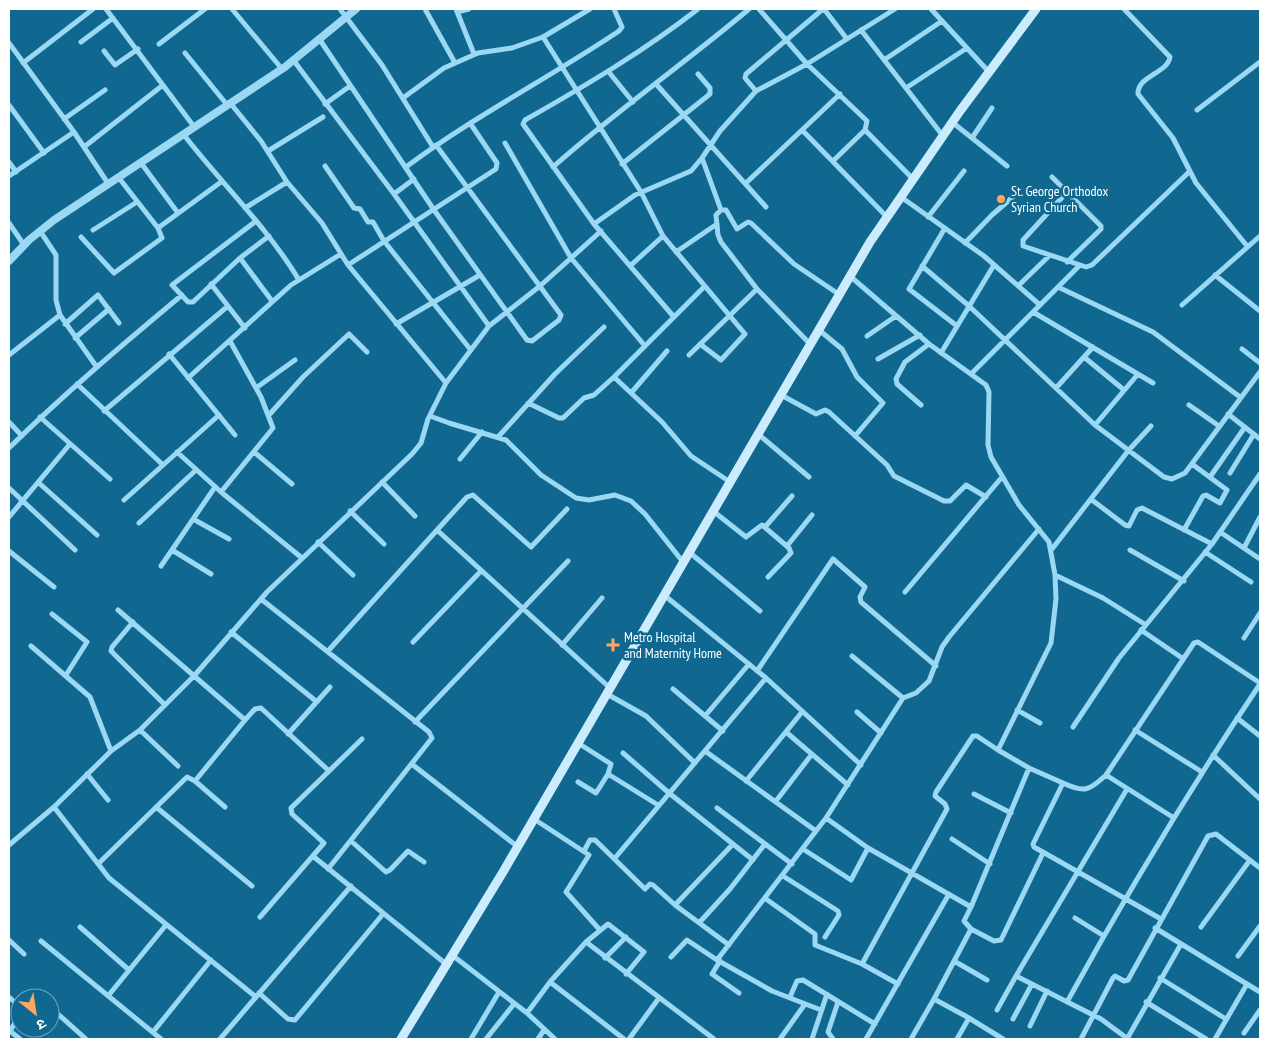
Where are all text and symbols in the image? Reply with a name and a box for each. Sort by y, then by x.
place label: St. George Orthodox Syrian Church [1011,182,1108,216]
marker: St. George Orthodox Syrian Church [995,193,1007,205]
place label: Metro Hospital and Maternity Home [624,628,722,662]
marker: Metro Hospital and Maternity Home [606,638,620,652]
north arrow [10,988,60,1038]
text: उ [33,1014,50,1035]

